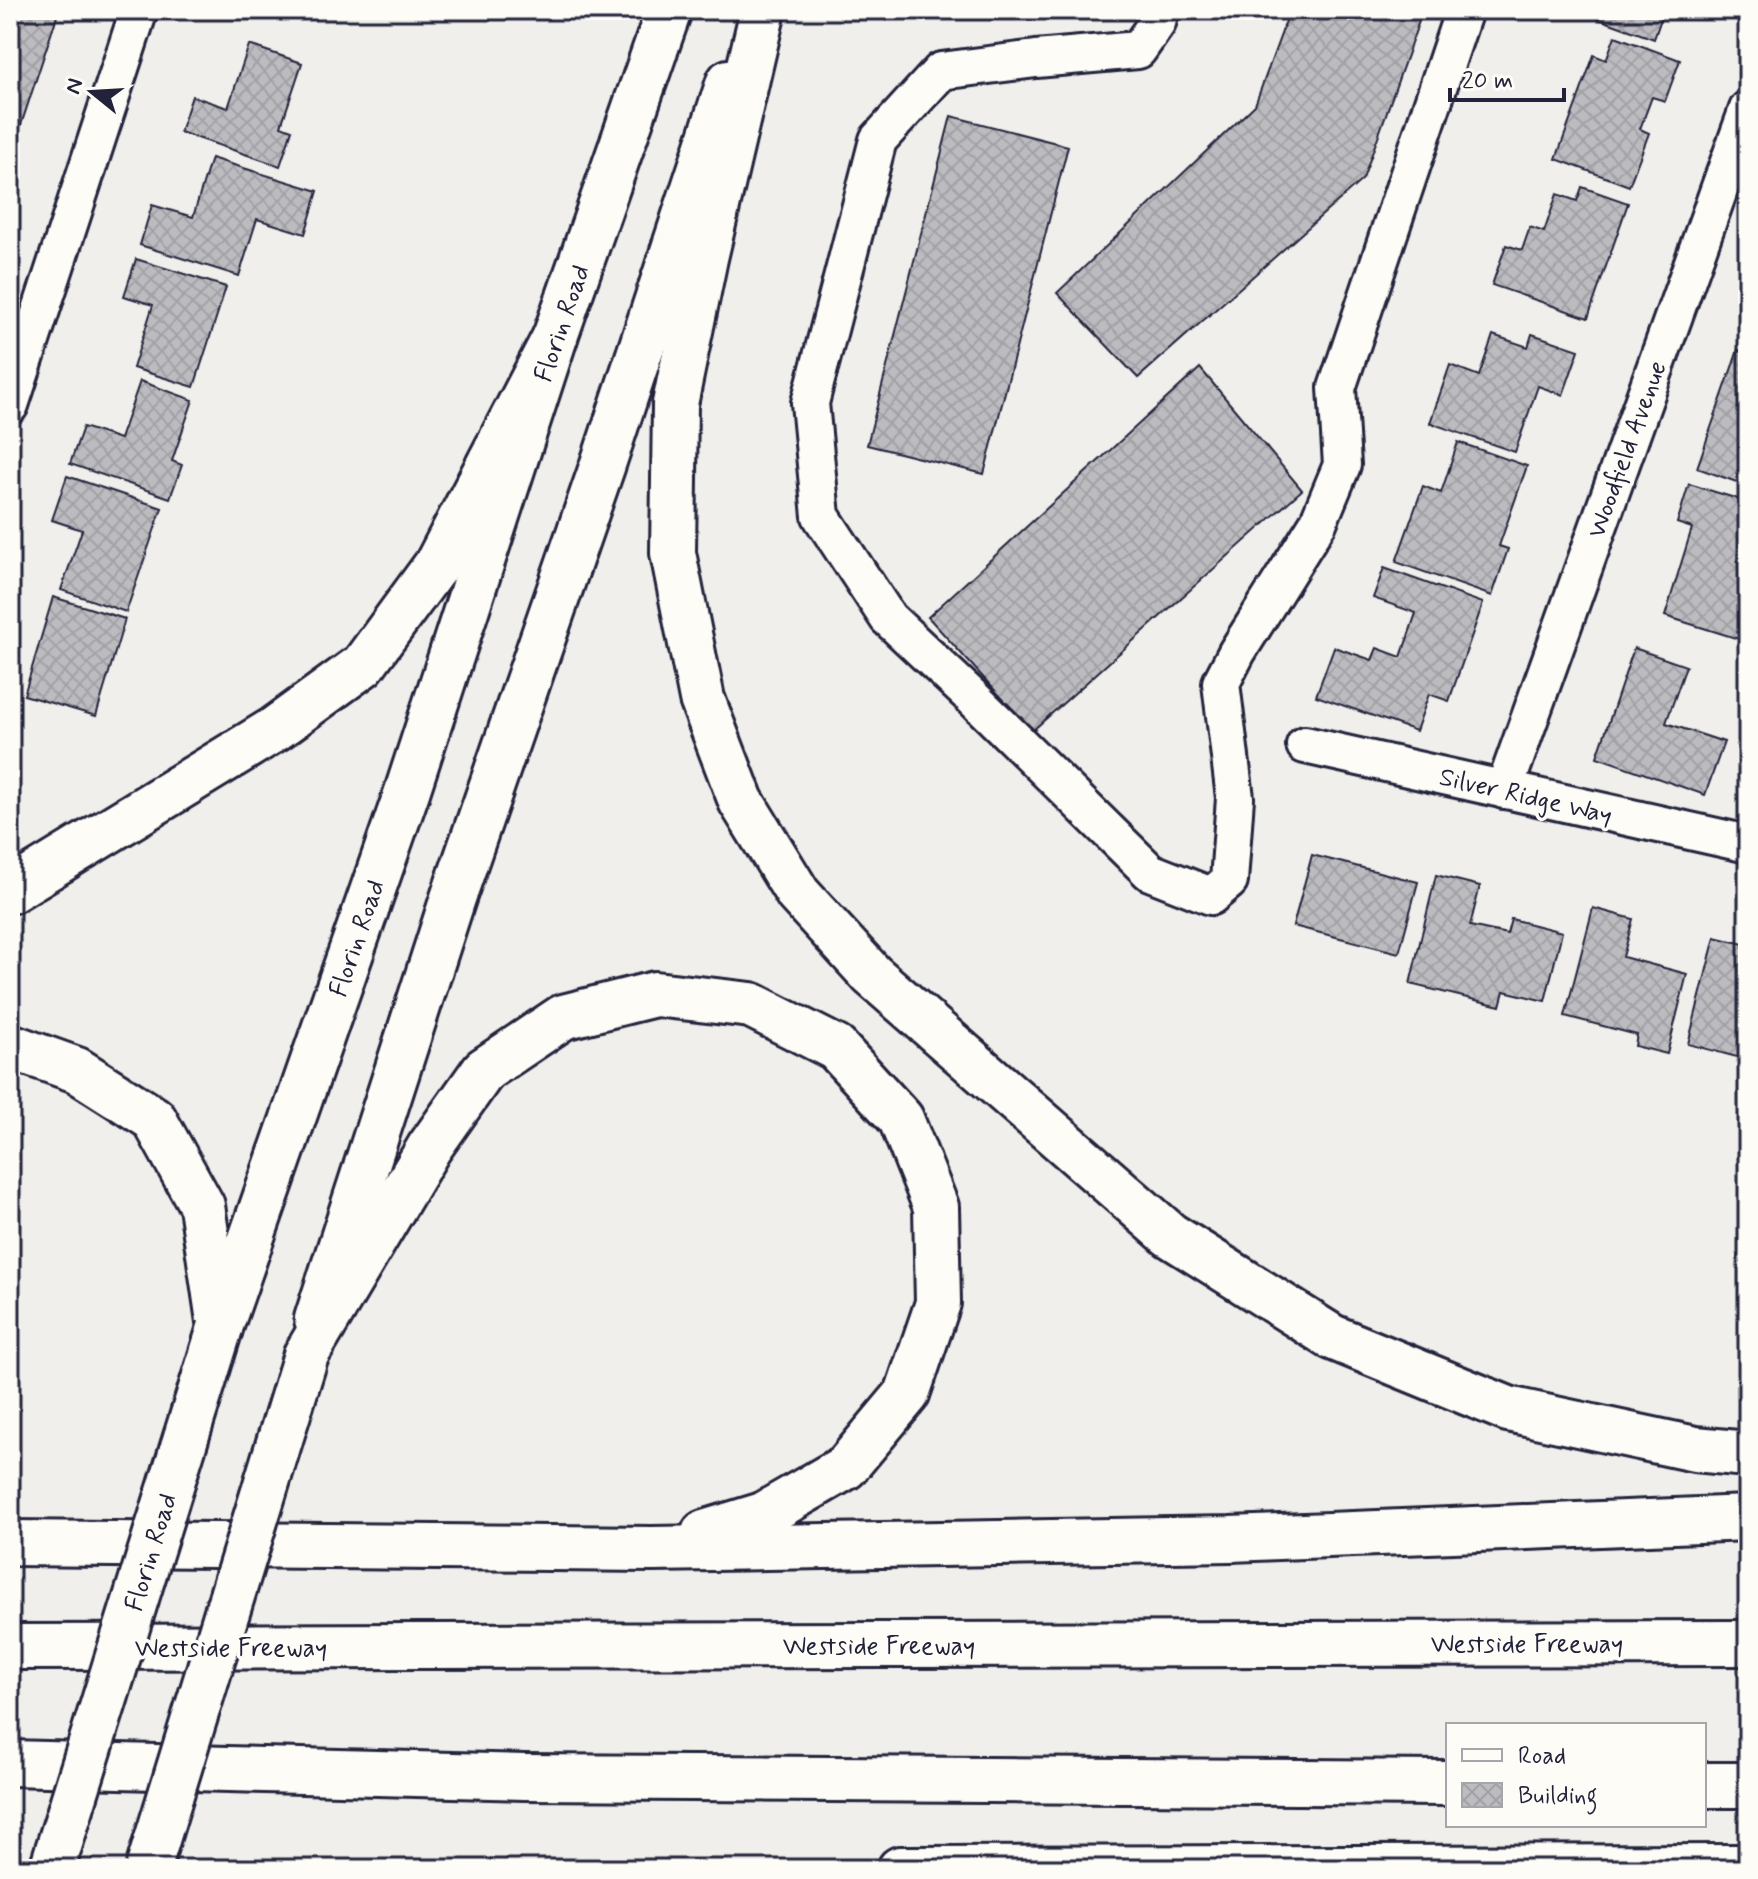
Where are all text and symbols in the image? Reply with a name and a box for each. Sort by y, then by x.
north arrow [52,52,132,132]
scale bar [1450,52,1564,102]
text: 20 m [1462,66,1513,97]
text: N [59,75,90,98]
street label: Florin Road [527,261,599,387]
street label: Woodfield Avenue [1580,357,1676,543]
street label: Silver Ridge Way [1436,761,1615,833]
street label: Florin Road [322,876,394,1002]
street label: Florin Road [118,1489,186,1616]
street label: Westside Freeway [1431,1628,1623,1662]
street label: Westside Freeway [783,1630,975,1664]
street label: Westside Freeway [135,1632,327,1666]
legend [1446,1723,1706,1827]
text: Road [1518,1741,1566,1772]
text: Building [1518,1781,1598,1815]

